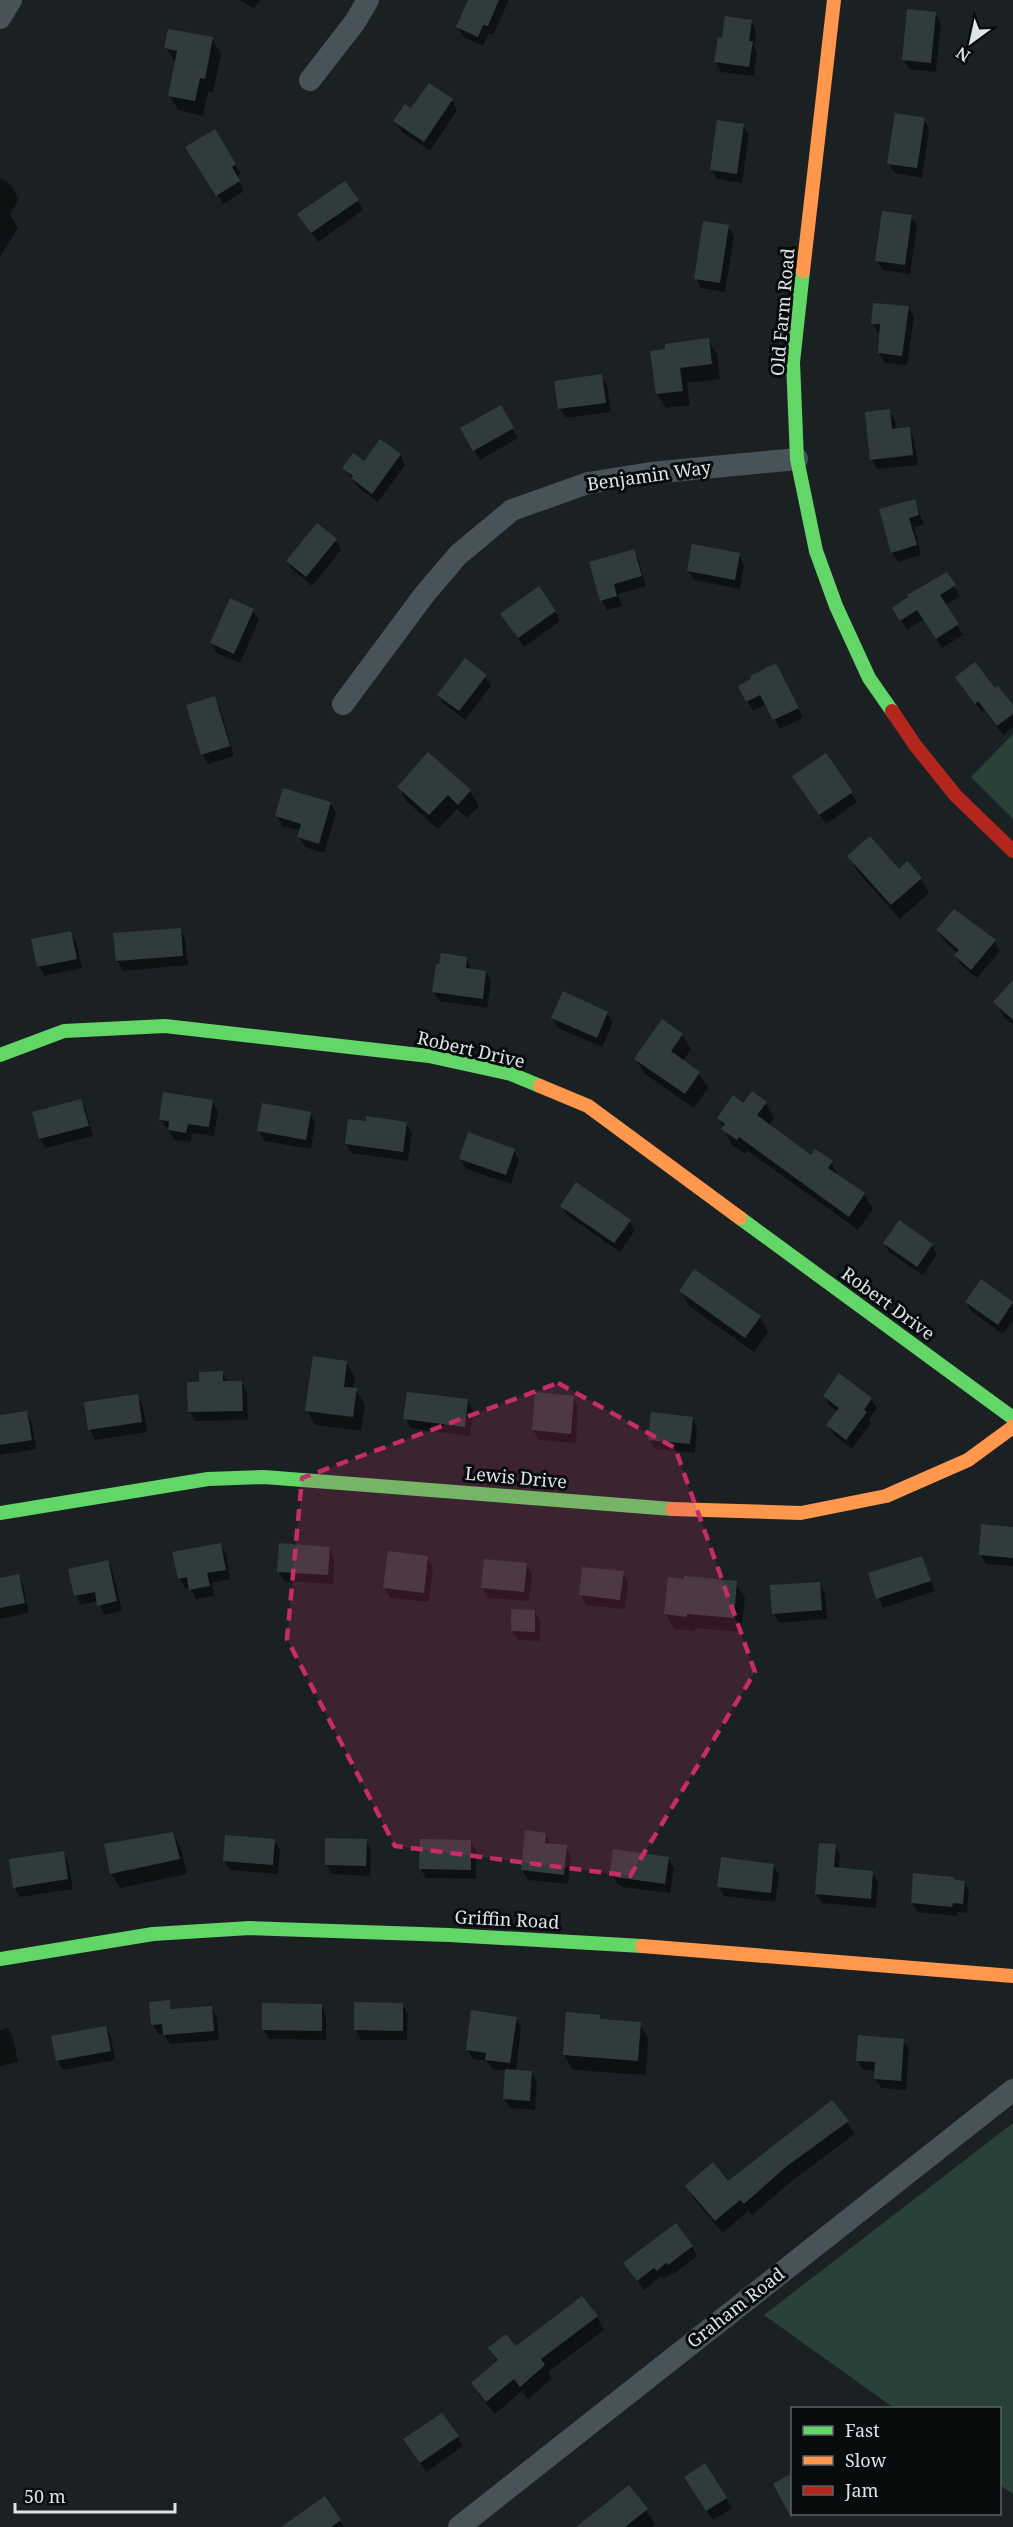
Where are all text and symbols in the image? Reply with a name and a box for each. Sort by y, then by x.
north arrow [941,12,1001,72]
text: N [951,42,974,67]
street label: Old Farm Road [764,247,800,377]
street label: Benjamin Way [585,454,713,496]
street label: Robert Drive [415,1025,527,1073]
street label: Robert Drive [837,1261,940,1345]
street label: Lewis Drive [464,1461,568,1493]
street label: Griffin Road [454,1904,560,1934]
street label: Graham Road [682,2262,789,2353]
legend [791,2407,1001,2515]
text: Fast [845,2418,880,2442]
text: Slow [845,2448,887,2472]
scale bar [15,2476,176,2514]
text: Jam [844,2478,879,2502]
text: 50 m [24,2484,66,2508]

